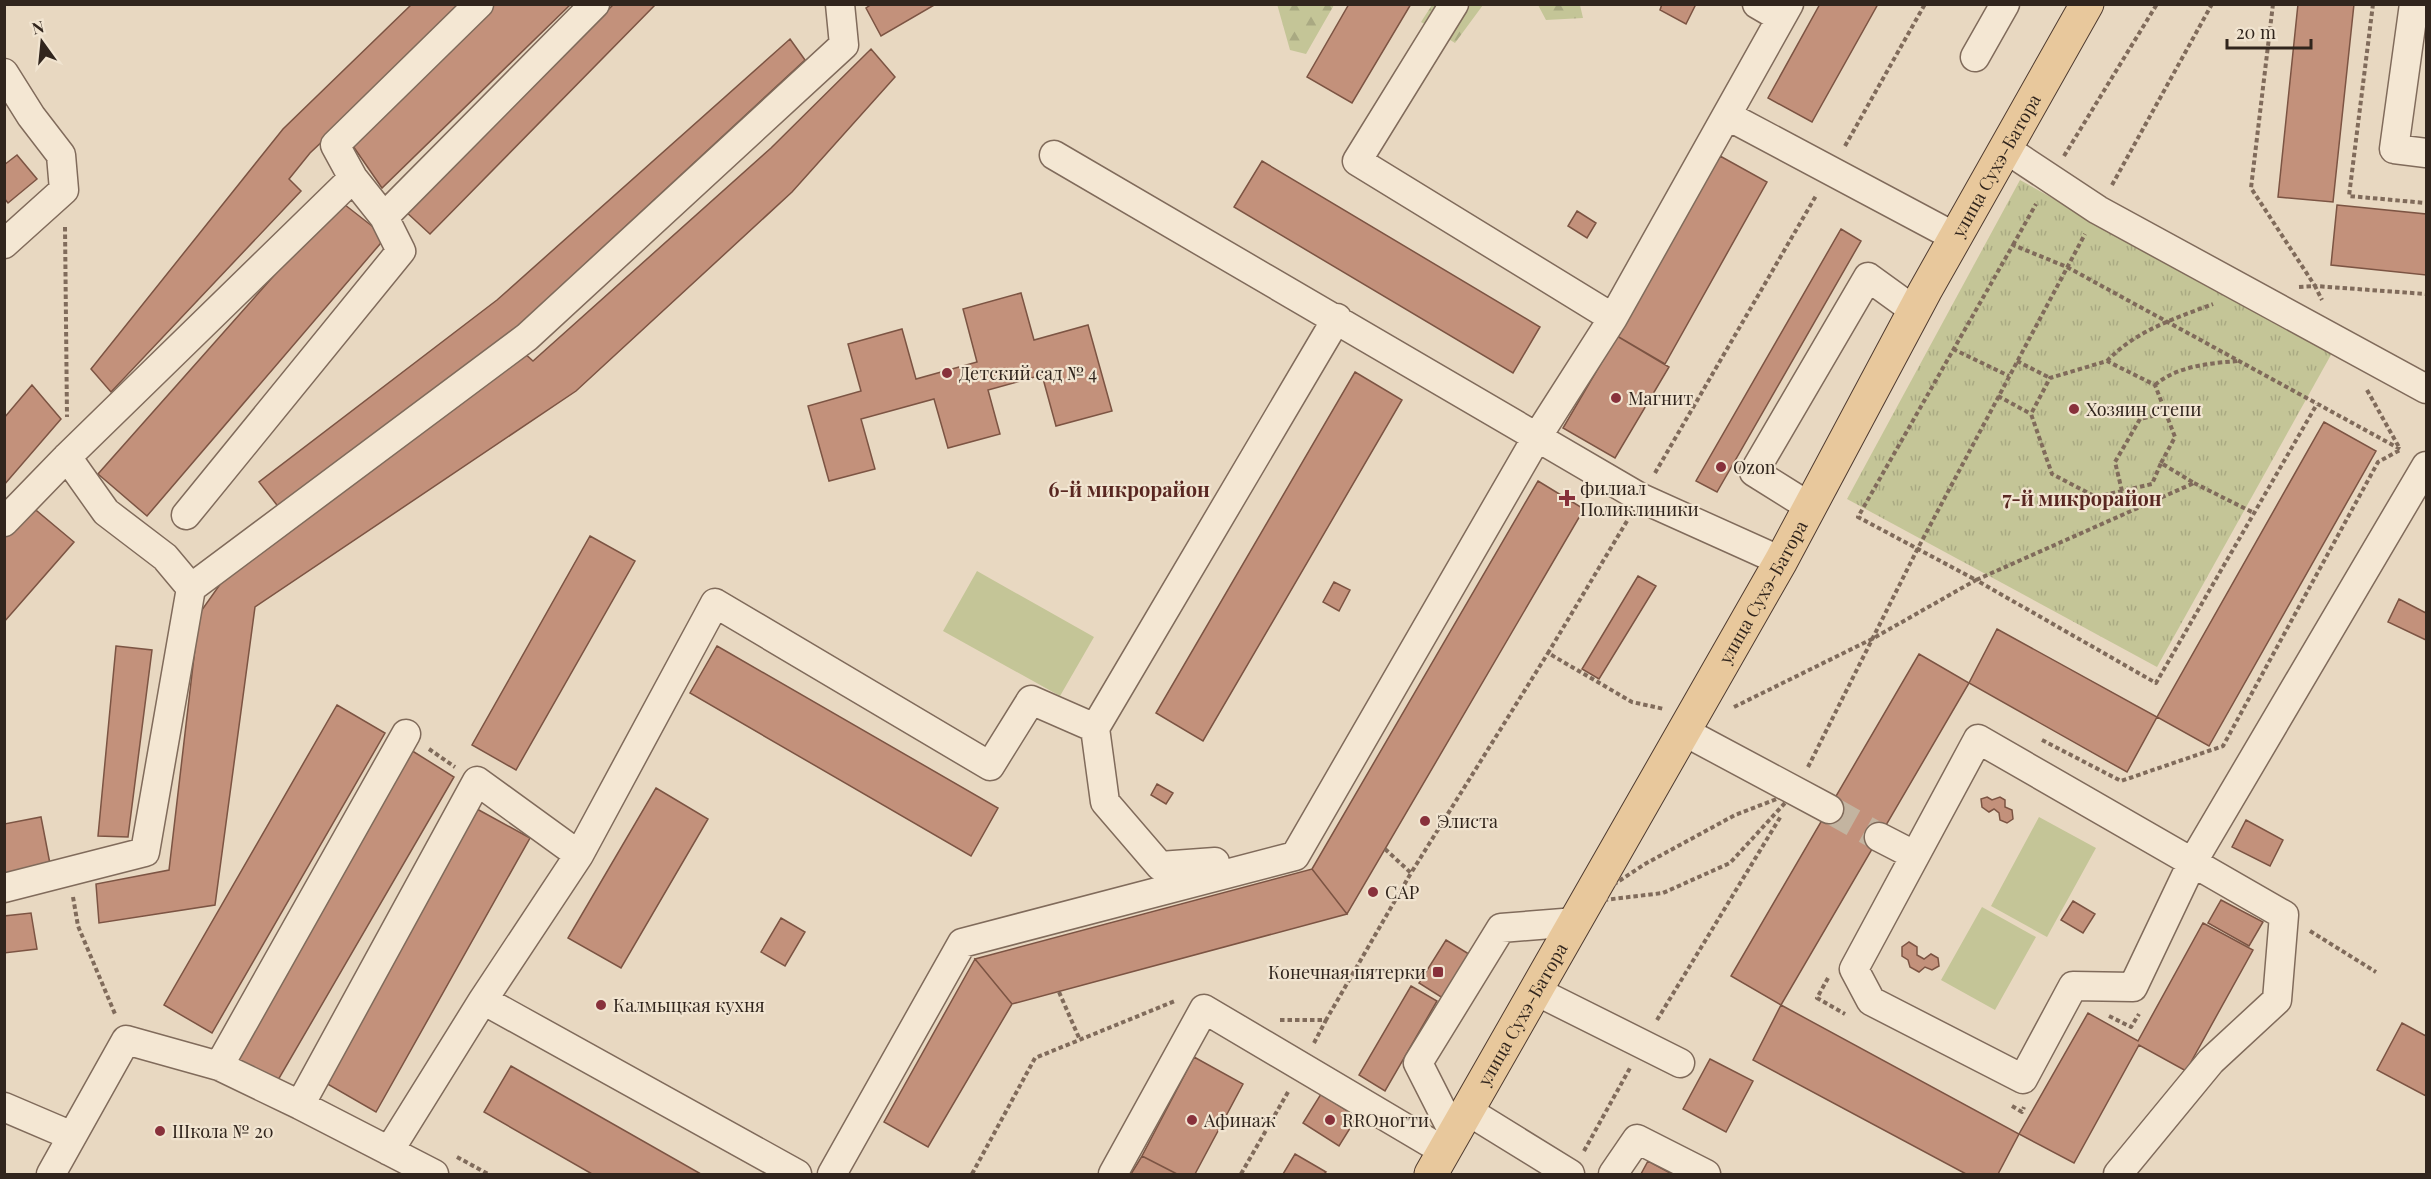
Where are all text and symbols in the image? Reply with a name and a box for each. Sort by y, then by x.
north arrow [12,12,72,72]
scale bar [2227,12,2311,50]
text: N [30,15,47,39]
text: 20 m [2236,20,2276,44]
street label: улица Сухэ-Батора [1945,90,2046,242]
place label: Детский сад № 4 [959,361,1097,385]
marker: Детский сад № 4 [940,366,954,380]
place label: Магнит [1628,386,1693,410]
marker: Магнит [1609,391,1623,405]
place label: Хозяин степи [2086,397,2201,421]
marker: Хозяин степи [2067,402,2081,416]
place label: Ozon [1733,455,1776,479]
marker: Ozon [1714,460,1728,474]
district label: 6-й микрорайон [1048,475,1210,502]
place label: филиал Поликлиники [1580,476,1699,521]
district label: 7-й микрорайон [2002,484,2162,511]
marker: филиал Поликлиники [1558,489,1576,507]
street label: улица Сухэ-Батора [1712,516,1813,669]
place label: Элиста [1437,809,1498,833]
marker: Элиста [1418,814,1432,828]
place label: САР [1385,880,1420,904]
marker: САР [1366,885,1380,899]
street label: улица Сухэ-Батора [1471,938,1573,1091]
place label: Конечная пятерки [1268,960,1426,984]
marker: Конечная пятерки [1431,965,1445,979]
place label: Калмыцкая кухня [613,993,765,1017]
marker: Калмыцкая кухня [594,998,608,1012]
place label: Афинаж [1203,1108,1276,1132]
place label: RROногти [1342,1108,1429,1132]
marker: Афинаж [1185,1113,1199,1127]
marker: RROногти [1323,1113,1337,1127]
place label: Школа № 20 [172,1119,274,1143]
marker: Школа № 20 [153,1124,167,1138]

